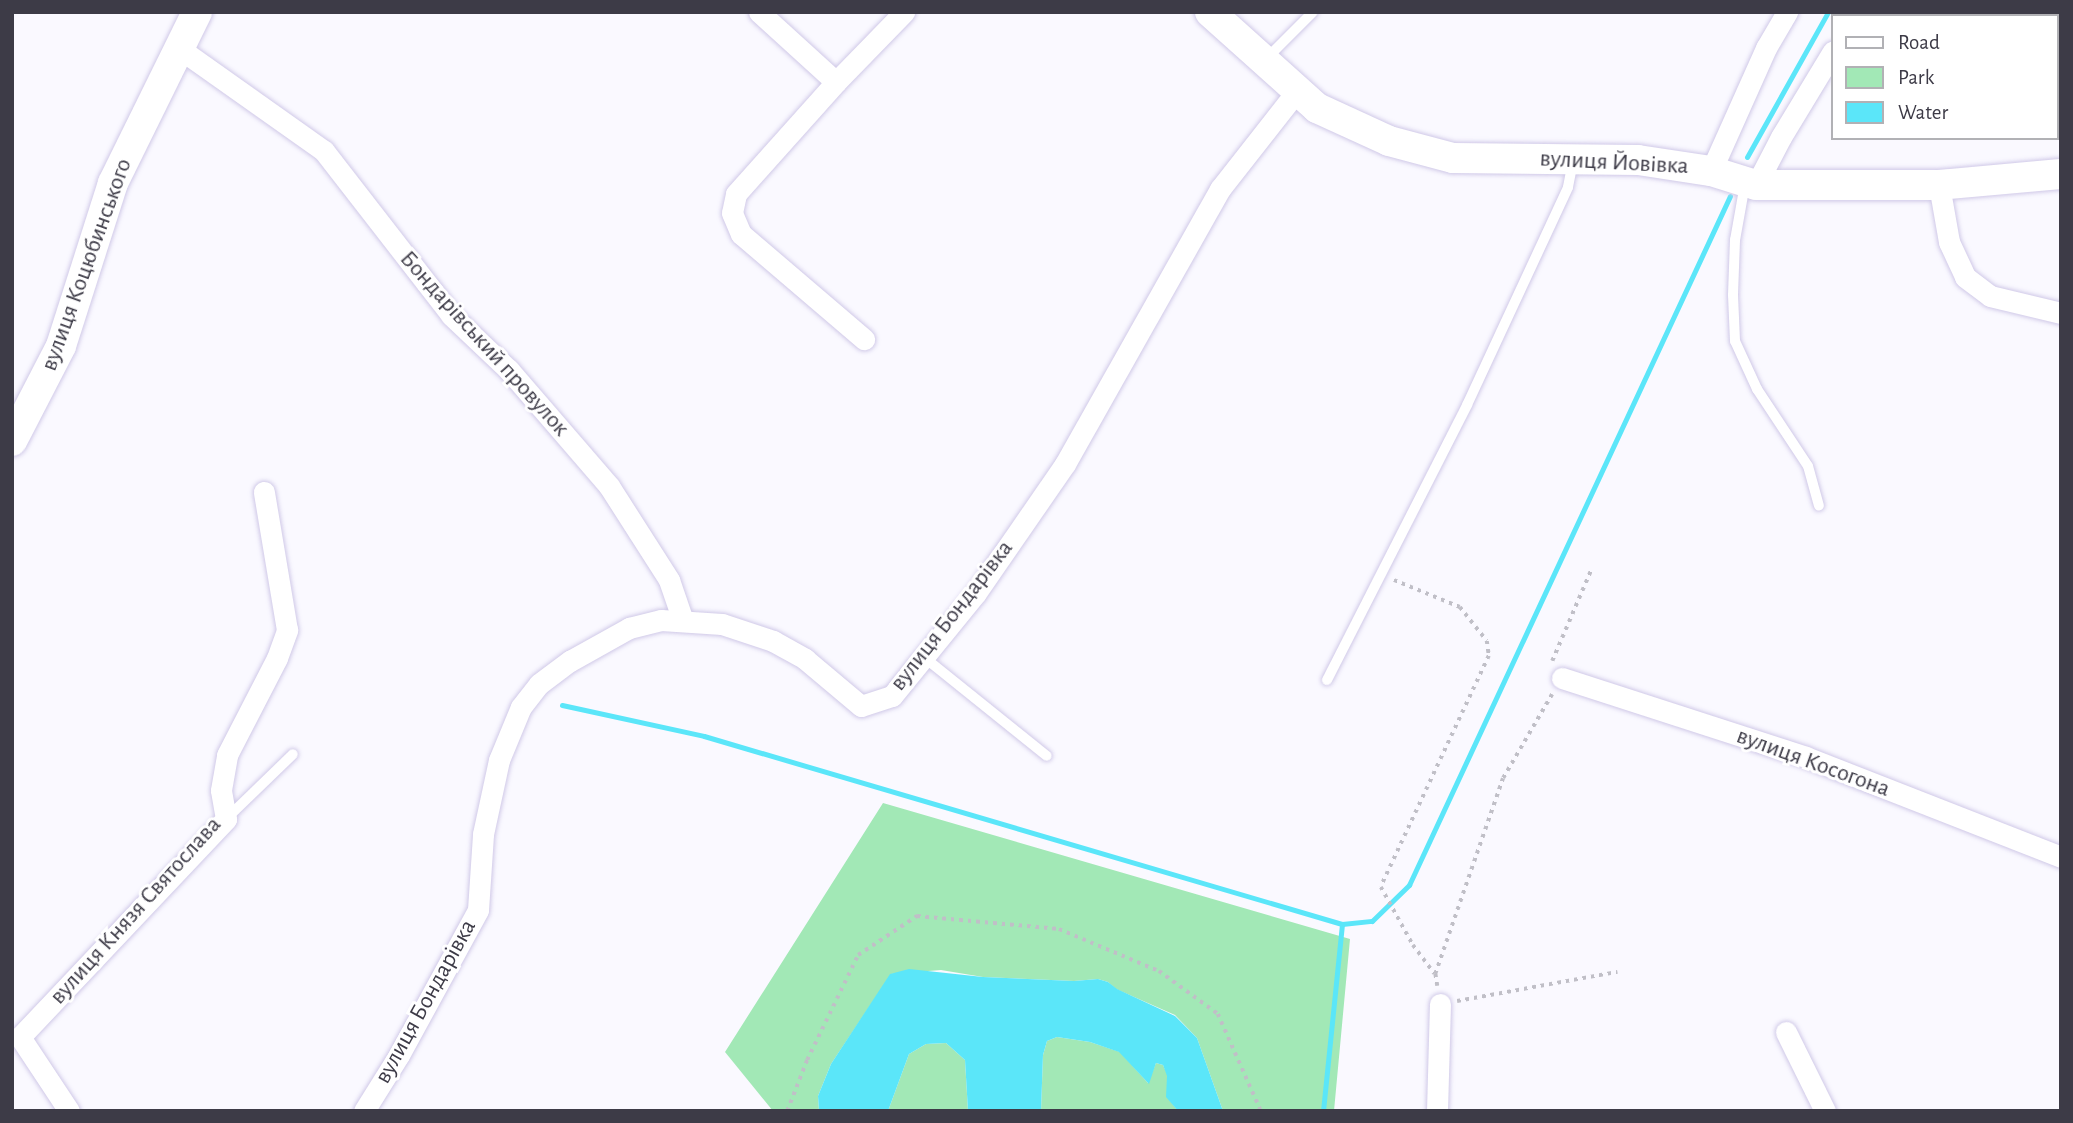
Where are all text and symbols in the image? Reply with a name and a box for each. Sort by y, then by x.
legend [1832,14,2059,140]
text: Road [1898,32,1940,53]
text: Park [1898,67,1934,88]
text: Water [1898,102,1948,123]
street label: вулиця Йовівка [1539,145,1689,181]
street label: вулиця Коцюбинського [35,155,139,375]
street label: Бондарівський провулок [393,245,575,443]
street label: вулиця Бондарівка [884,535,1020,697]
street label: вулиця Косогона [1732,722,1894,804]
street label: вулиця Князя Святослава [44,811,228,1011]
street label: вулиця Бондарівка [369,915,483,1089]

